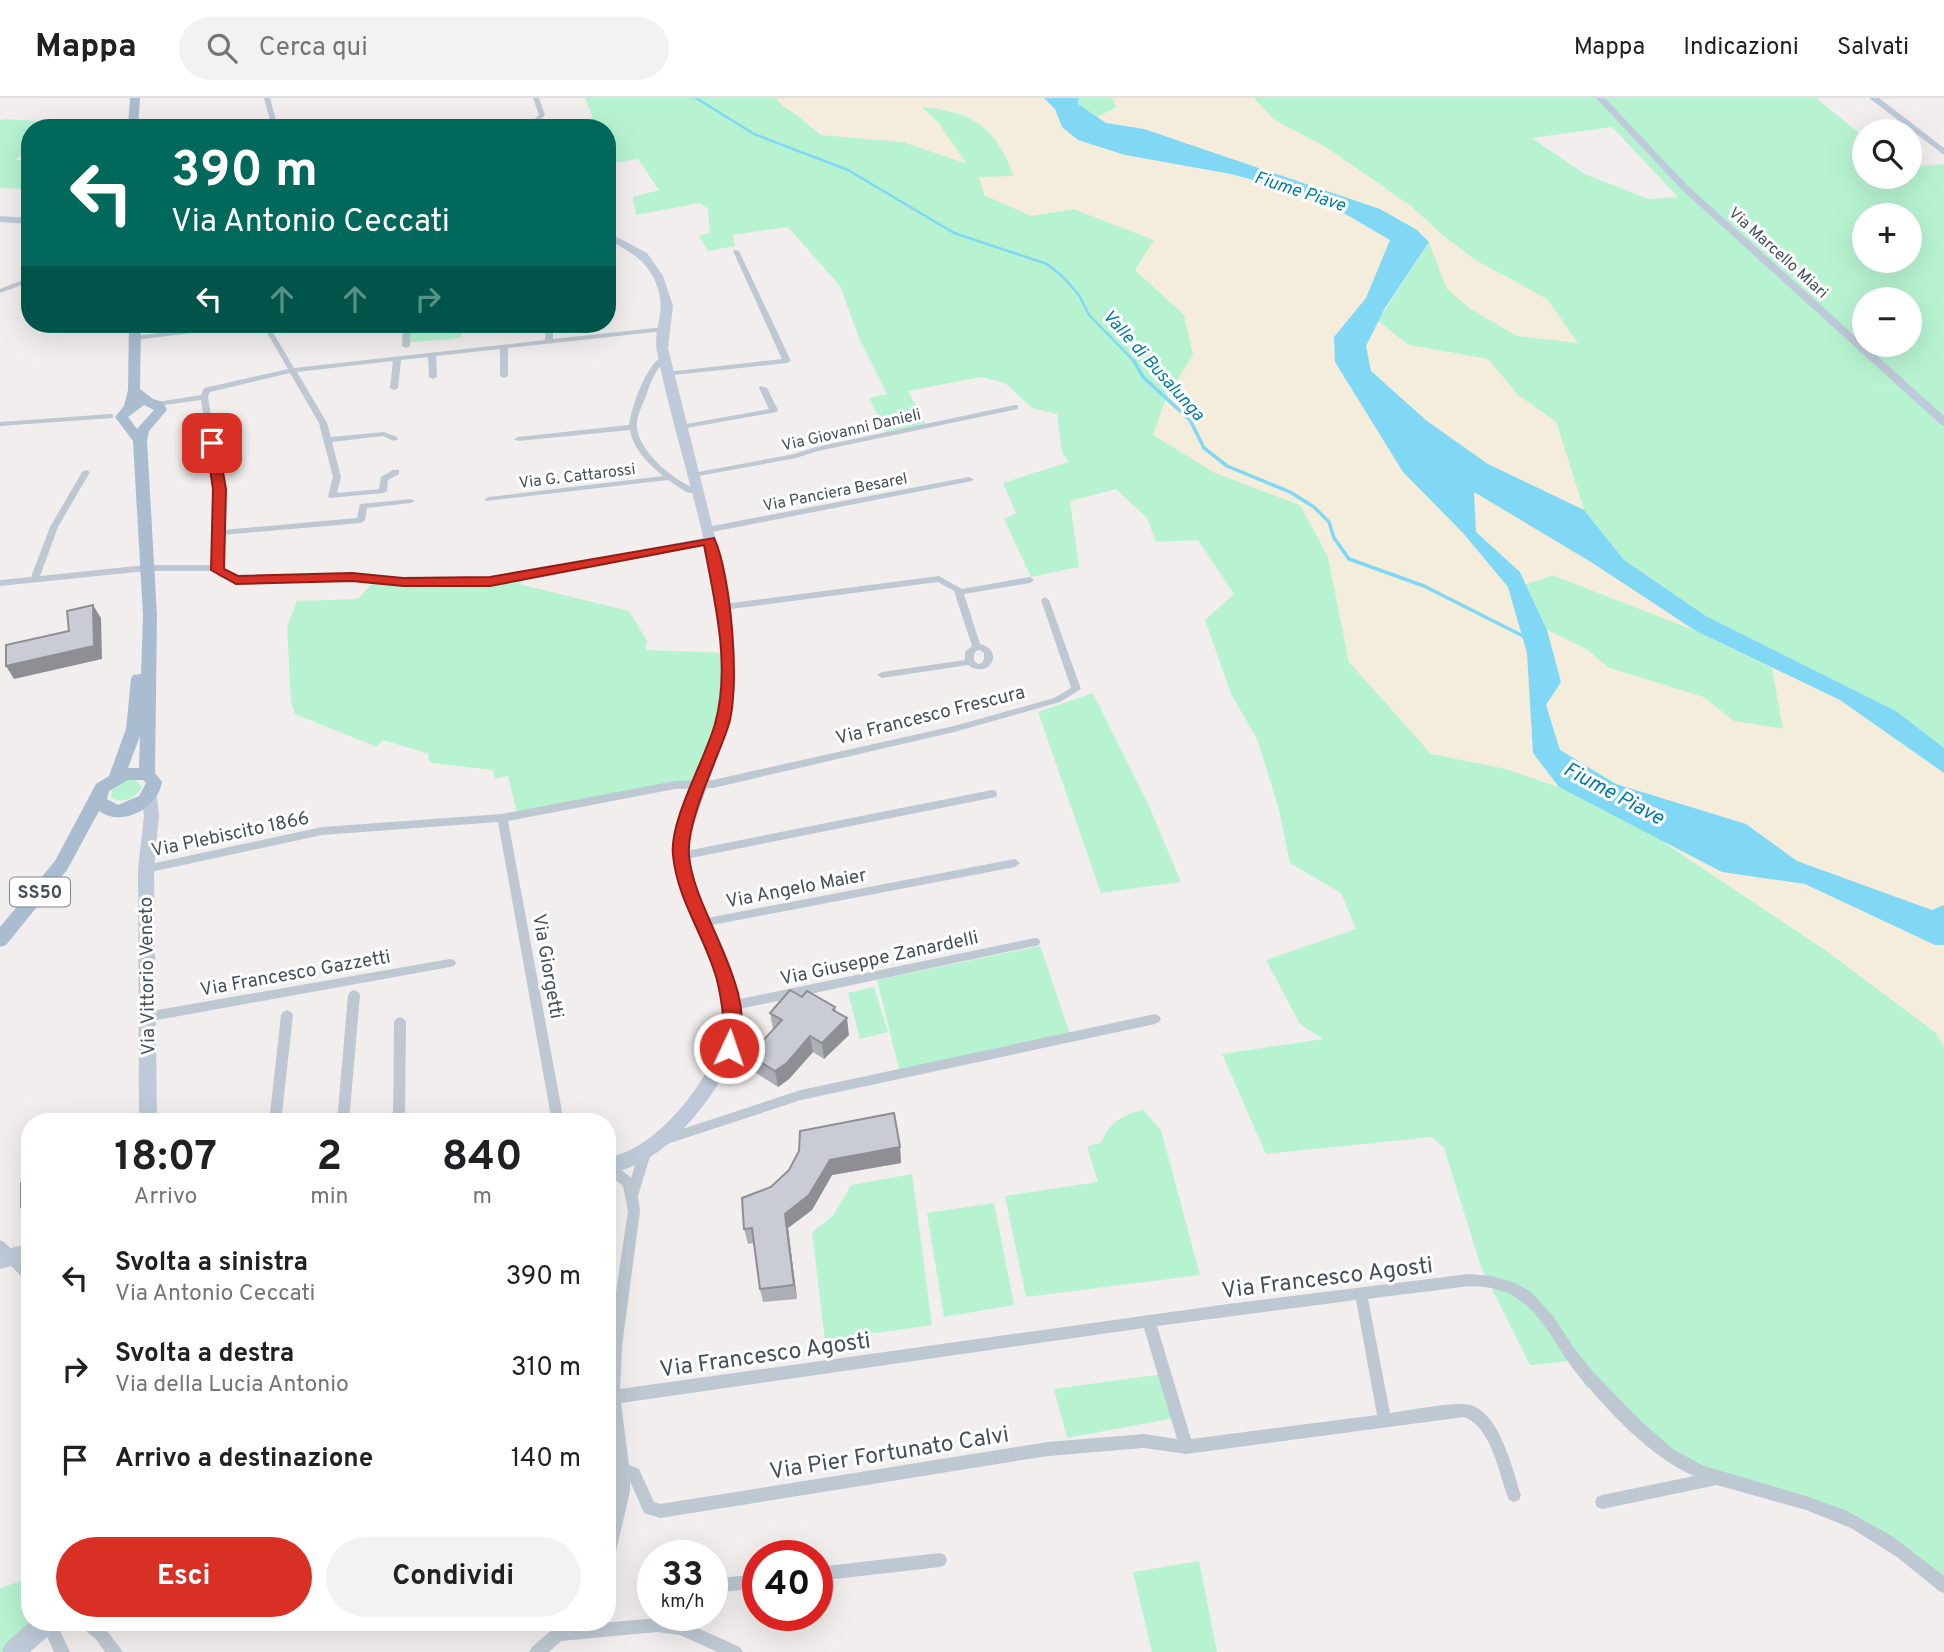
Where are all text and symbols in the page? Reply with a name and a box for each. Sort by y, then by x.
search box [179,17,669,80]
text: Mappa [35,27,137,69]
icon: search [203,29,241,67]
text: Cerca qui [259,32,368,65]
text: Mappa [1574,33,1645,63]
text: Indicazioni [1683,33,1799,63]
text: Salvati [1837,33,1909,63]
map controls [1852,119,1922,357]
button: search [1852,119,1922,189]
text: 390 m [171,142,318,204]
icon: left [56,147,147,238]
water label: Fiume Piave [1251,167,1349,218]
text: Via Antonio Ceccati [171,203,450,243]
button: + [1852,203,1922,273]
street label: Via Marcello Miari [1724,204,1832,303]
icon: left [190,280,228,318]
icon: ahead [263,280,301,318]
icon: ahead [336,280,374,318]
icon: right [409,280,447,318]
button: − [1852,287,1922,357]
water label: Valle di Busalunga [1097,306,1209,427]
street label: Via Giovanni Danieli [780,405,923,457]
pin [182,413,242,473]
icon: arrive [193,424,231,462]
street label: Via G. Cattarossi [518,460,637,494]
street label: Via Panciera Besarel [761,469,909,517]
street label: Via Francesco Frescura [833,681,1028,751]
water label: Fiume Piave [1558,757,1669,833]
street label: Via Plebiscito 1866 [149,806,312,863]
street label: Via Angelo Maier [724,863,869,914]
road number: SS50 [10,878,70,906]
street label: Via Vittorio Veneto [135,896,161,1055]
street label: Via Giorgetti [526,912,568,1021]
street label: Via Giuseppe Zanardelli [778,926,981,992]
street label: Via Francesco Gazzetti [198,945,392,1003]
position arrow [692,1011,766,1085]
text: 18:07 [114,1132,217,1185]
text: 2 [317,1132,342,1185]
text: 840 [442,1132,523,1185]
text: Arrivo [134,1183,197,1212]
text: min [310,1183,348,1212]
text: m [472,1183,492,1212]
text: Svolta a sinistra [115,1247,308,1280]
street label: Via Francesco Agosti [1220,1252,1435,1307]
icon: left [56,1259,94,1297]
text: 390 m [506,1261,581,1294]
text: Via Antonio Ceccati [115,1280,315,1309]
street label: Via Francesco Agosti [658,1327,873,1386]
text: Svolta a destra [115,1338,294,1371]
icon: right [56,1350,94,1388]
text: 310 m [511,1352,581,1385]
text: Via della Lucia Antonio [115,1371,349,1400]
street label: Via Pier Fortunato Calvi [768,1421,1011,1488]
icon: arrive [56,1441,94,1479]
text: Arrivo a destinazione [115,1443,373,1476]
text: 140 m [511,1443,581,1476]
button: Esci [56,1537,312,1617]
button: Condividi [326,1537,581,1617]
speed limit sign: 40 [742,1540,833,1631]
text: 33 [662,1554,703,1598]
text: km/h [661,1591,704,1614]

